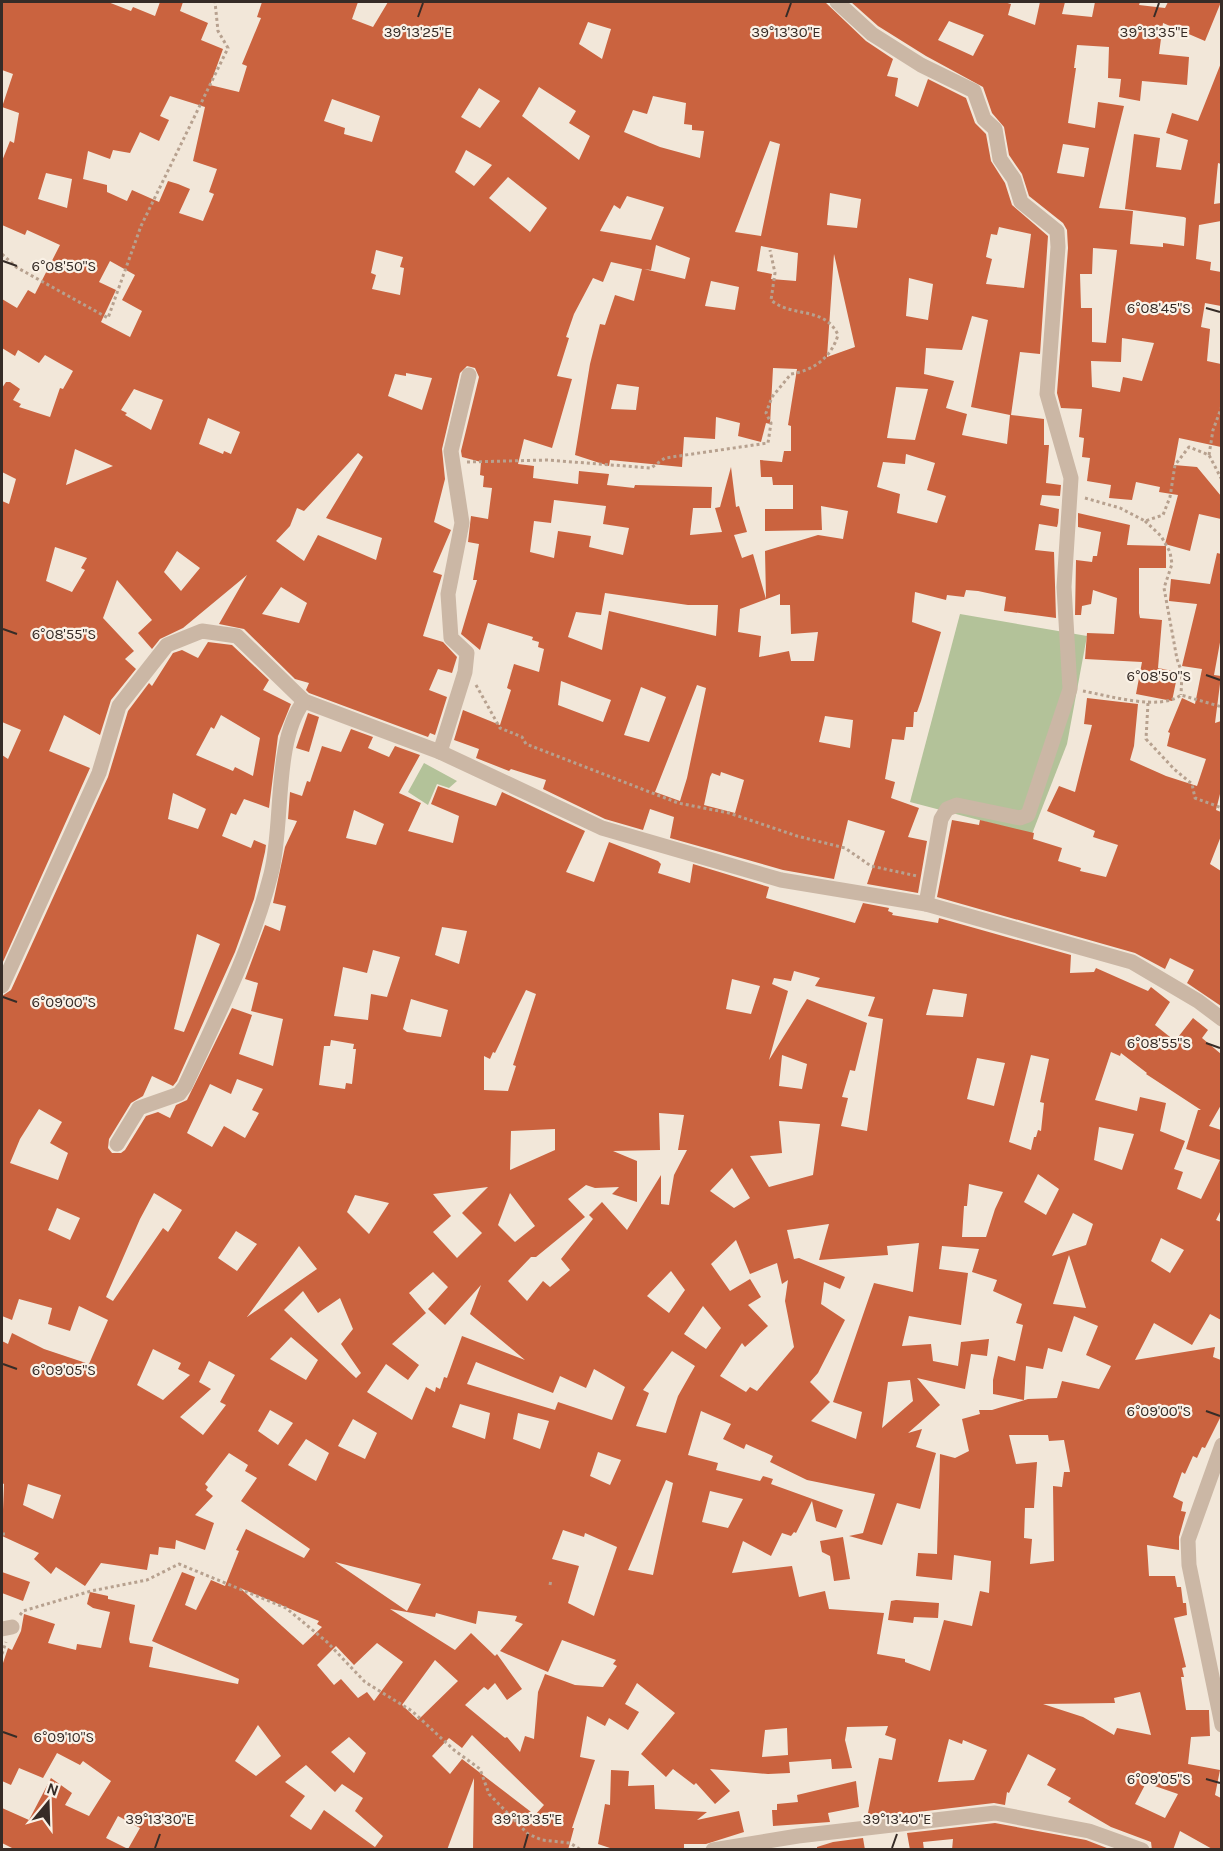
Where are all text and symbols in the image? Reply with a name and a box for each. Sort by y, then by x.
text: 39°13'25"E [384,23,452,41]
text: 39°13'30"E [751,23,821,41]
text: 39°13'35"E [1120,23,1188,41]
text: 6°08'50"S [32,257,96,275]
text: 6°08'45"S [1127,299,1191,317]
text: 6°08'55"S [32,625,96,643]
text: 6°08'50"S [1127,667,1191,685]
text: 6°09'00"S [32,993,96,1011]
text: 6°08'55"S [1127,1034,1191,1052]
text: 6°09'05"S [32,1361,96,1379]
text: 6°09'00"S [1127,1402,1191,1420]
text: 6°09'10"S [34,1728,94,1746]
text: 6°09'05"S [1127,1770,1191,1788]
north arrow [18,1773,78,1833]
text: N [44,1778,61,1800]
text: 39°13'30"E [125,1810,195,1828]
text: 39°13'35"E [494,1810,562,1828]
text: 39°13'40"E [863,1810,931,1828]

